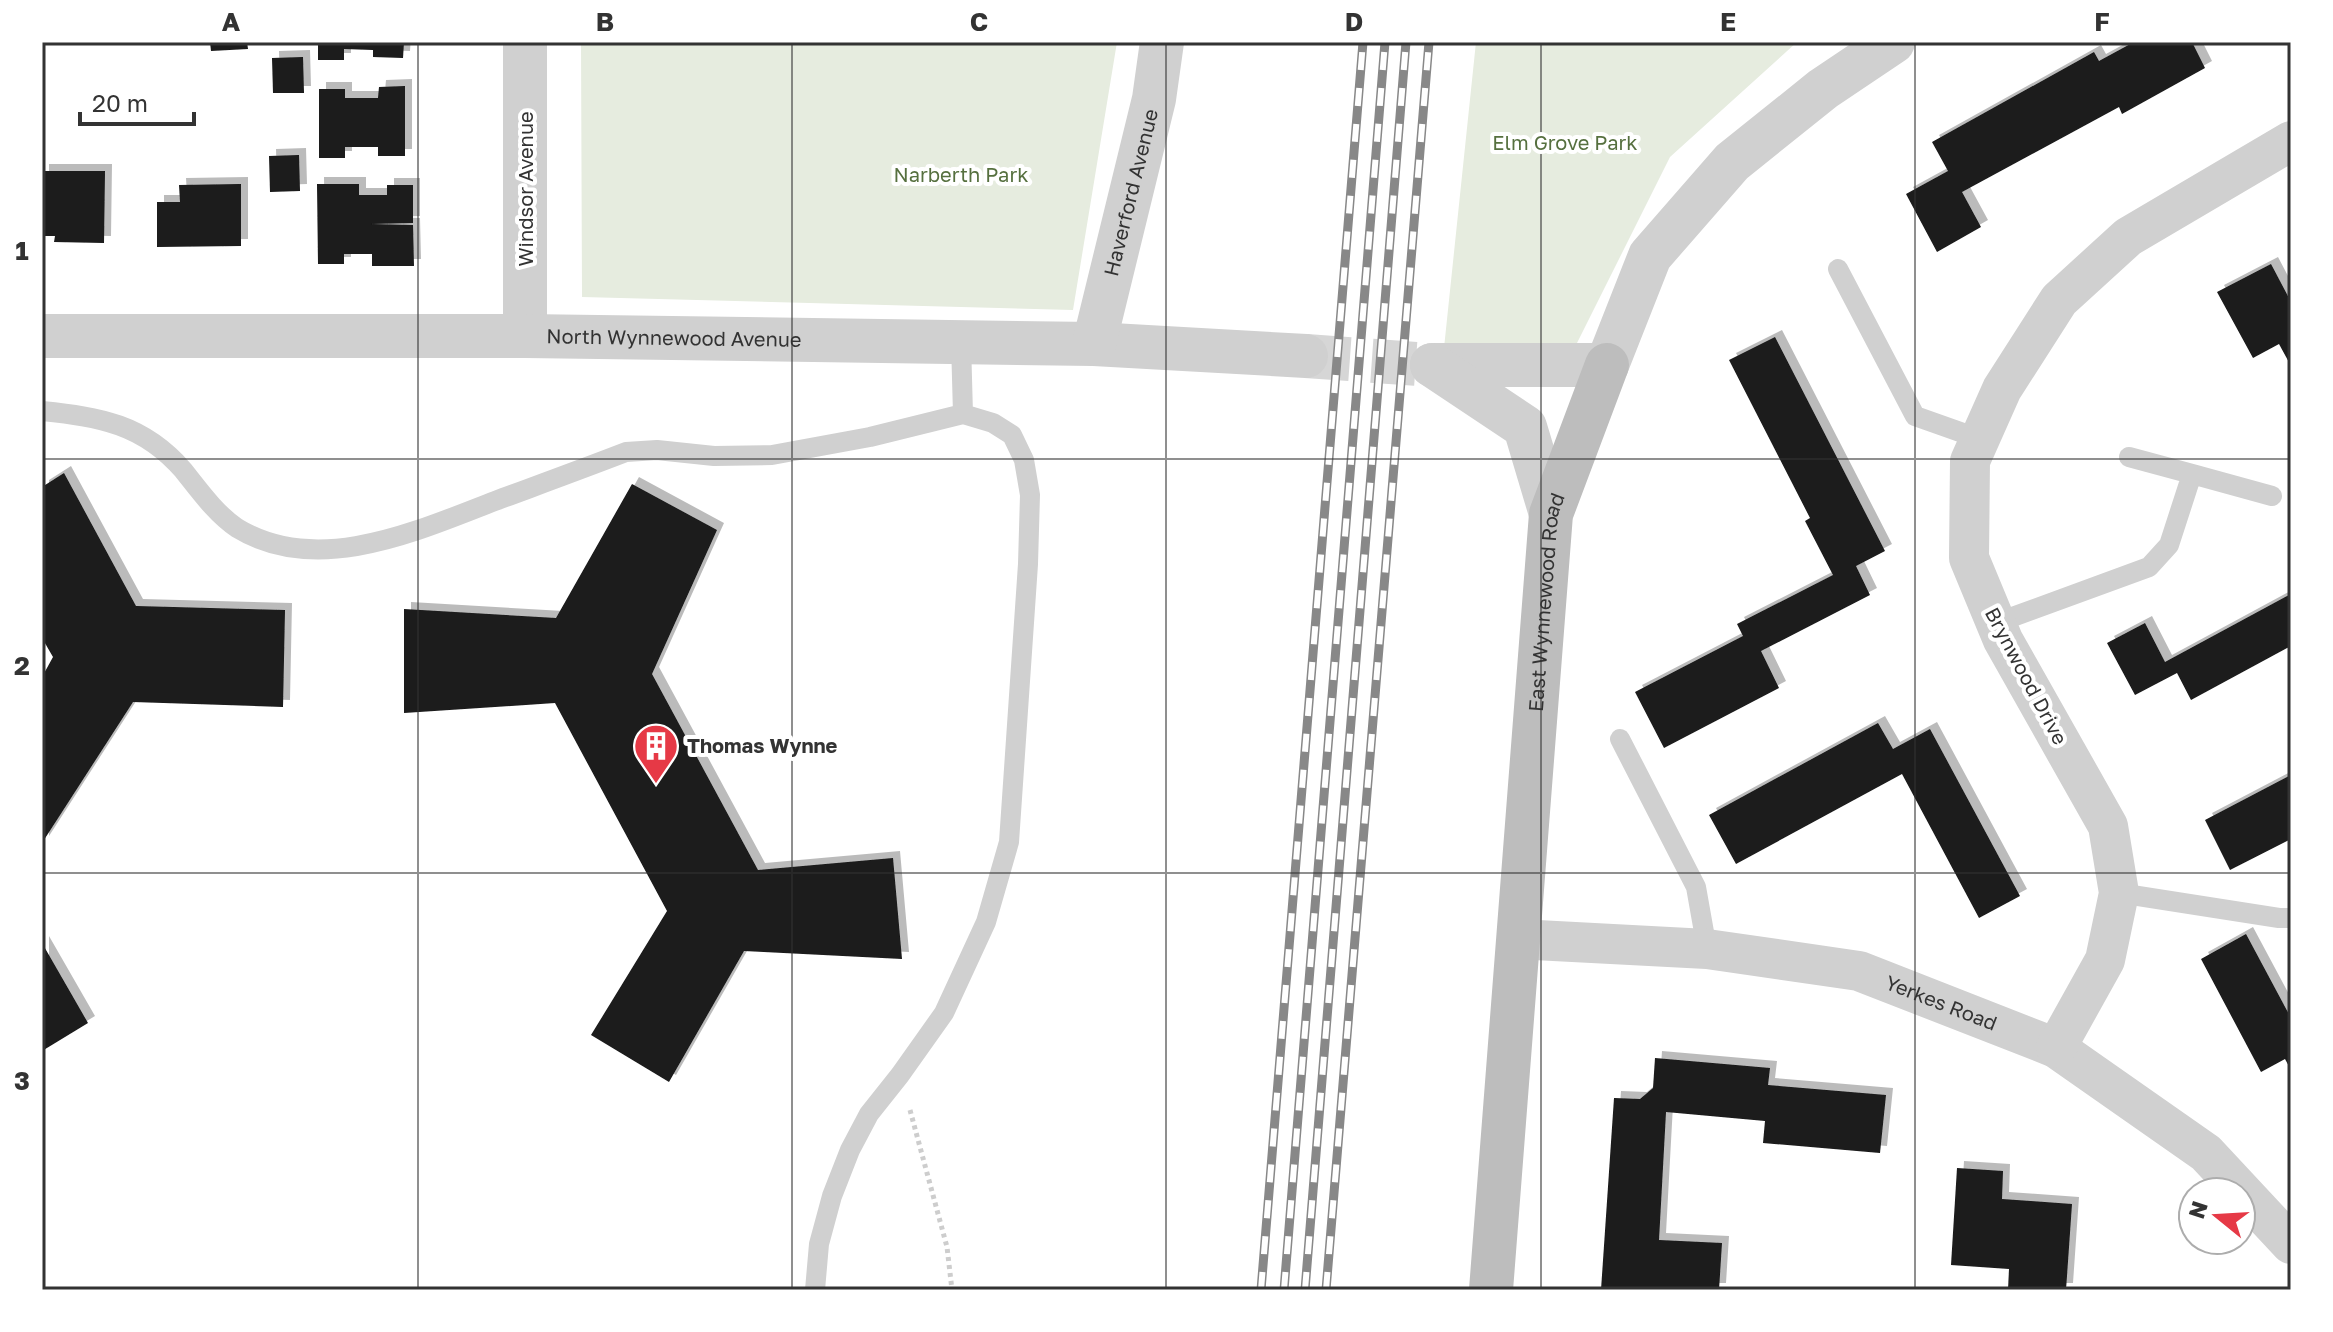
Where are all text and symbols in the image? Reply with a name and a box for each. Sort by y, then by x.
text: A [222,6,241,37]
text: B [596,6,614,37]
text: C [970,6,988,37]
text: D [1345,6,1363,37]
text: E [1720,6,1736,37]
text: F [2094,6,2110,37]
scale bar [80,76,194,126]
text: 20 m [92,88,148,117]
street label: Haverford Avenue [1098,106,1162,278]
street label: Windsor Avenue [513,111,537,267]
park label: Elm Grove Park [1492,130,1638,154]
park label: Narberth Park [894,162,1029,186]
text: 1 [15,235,29,266]
street label: North Wynnewood Avenue [546,323,802,351]
street label: East Wynnewood Road [1523,489,1569,712]
street label: Brynwood Drive [1981,603,2073,748]
text: 2 [14,650,30,681]
building icon: Thomas Wynne [632,722,680,785]
place label: Thomas Wynne [687,733,838,757]
street label: Yerkes Road [1882,970,2001,1035]
text: 3 [14,1065,30,1096]
north arrow [2177,1176,2257,1256]
text: N [2182,1198,2213,1222]

